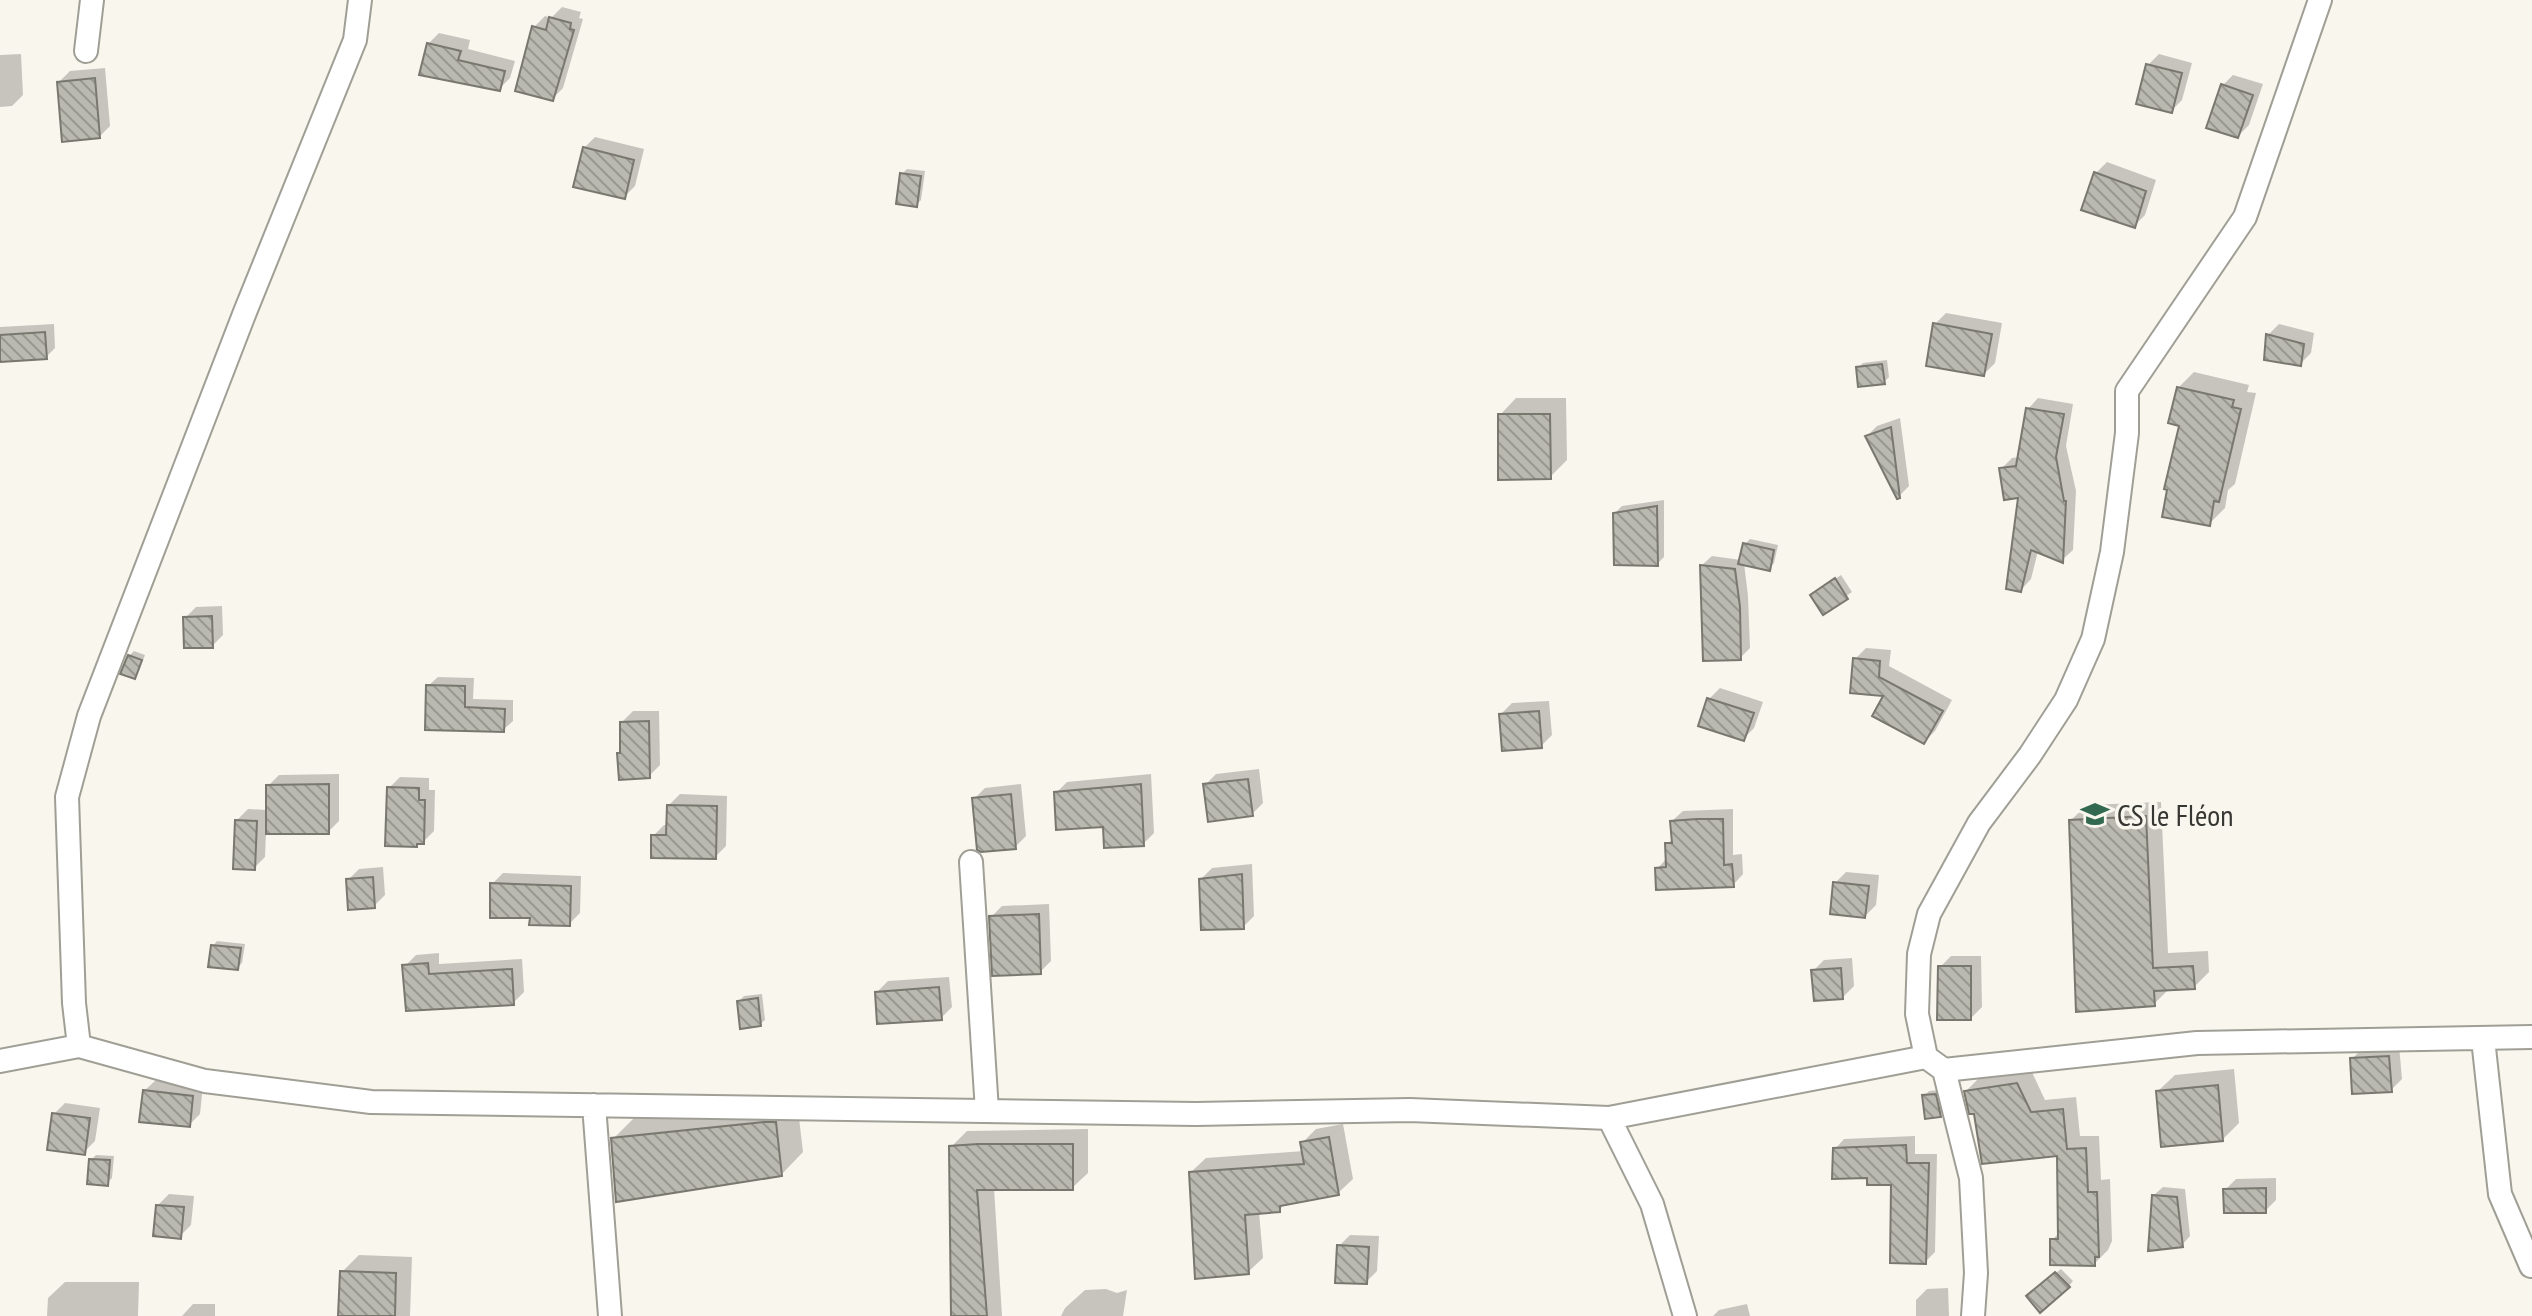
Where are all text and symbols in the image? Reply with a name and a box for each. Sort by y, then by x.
place label: CS le Fléon [2117,795,2233,834]
school or university icon: CS le Fléon [2080,799,2110,829]

